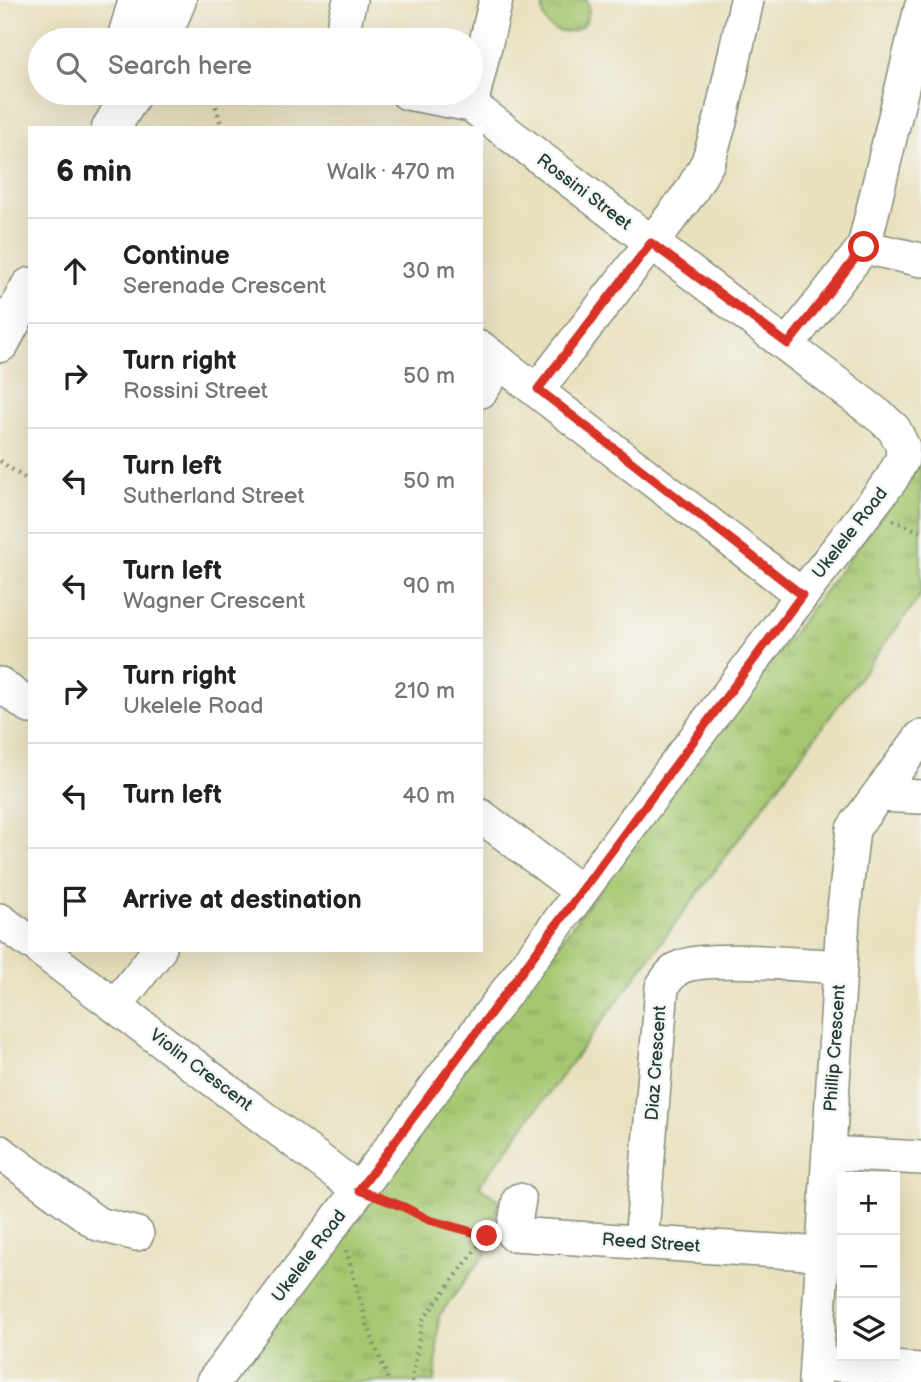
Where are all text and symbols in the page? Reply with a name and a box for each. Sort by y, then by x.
search box [28,28,483,105]
icon: search [52,48,90,86]
text: Search here [108,51,252,82]
street label: Rossini Street [532,150,636,235]
text: 6 min [56,154,132,190]
text: Walk · 470 m [327,158,455,186]
route start [848,231,879,262]
text: Continue [123,241,230,272]
icon: ahead [56,252,94,290]
text: 30 m [402,257,455,285]
text: Serenade Crescent [123,272,326,300]
text: Turn right [123,346,236,377]
icon: right [56,357,94,395]
text: 50 m [403,362,455,390]
text: Rossini Street [123,377,268,405]
text: Turn left [123,451,222,482]
icon: left [56,462,94,500]
text: 50 m [403,467,455,495]
text: Sutherland Street [123,482,305,510]
street label: Ukelele Road [808,483,892,583]
text: Turn left [123,556,222,587]
icon: left [56,567,94,605]
text: 90 m [403,572,455,600]
text: Wagner Crescent [123,587,305,615]
text: Turn right [123,661,236,692]
icon: right [56,672,94,710]
text: 210 m [394,677,455,705]
text: Ukelele Road [123,692,263,720]
icon: left [56,777,94,815]
text: Turn left [123,780,222,811]
text: 40 m [402,782,455,810]
icon: arrive [56,882,94,920]
text: Arrive at destination [123,885,362,916]
street label: Phillip Crescent [820,983,850,1112]
street label: Diaz Crescent [641,1004,671,1121]
street label: Violin Crescent [145,1025,257,1116]
map controls [837,1172,900,1361]
button: + [837,1172,900,1235]
street label: Ukelele Road [268,1206,350,1306]
route end [471,1220,502,1251]
street label: Reed Street [601,1229,701,1257]
button: − [837,1235,900,1298]
button: layers [837,1298,900,1361]

